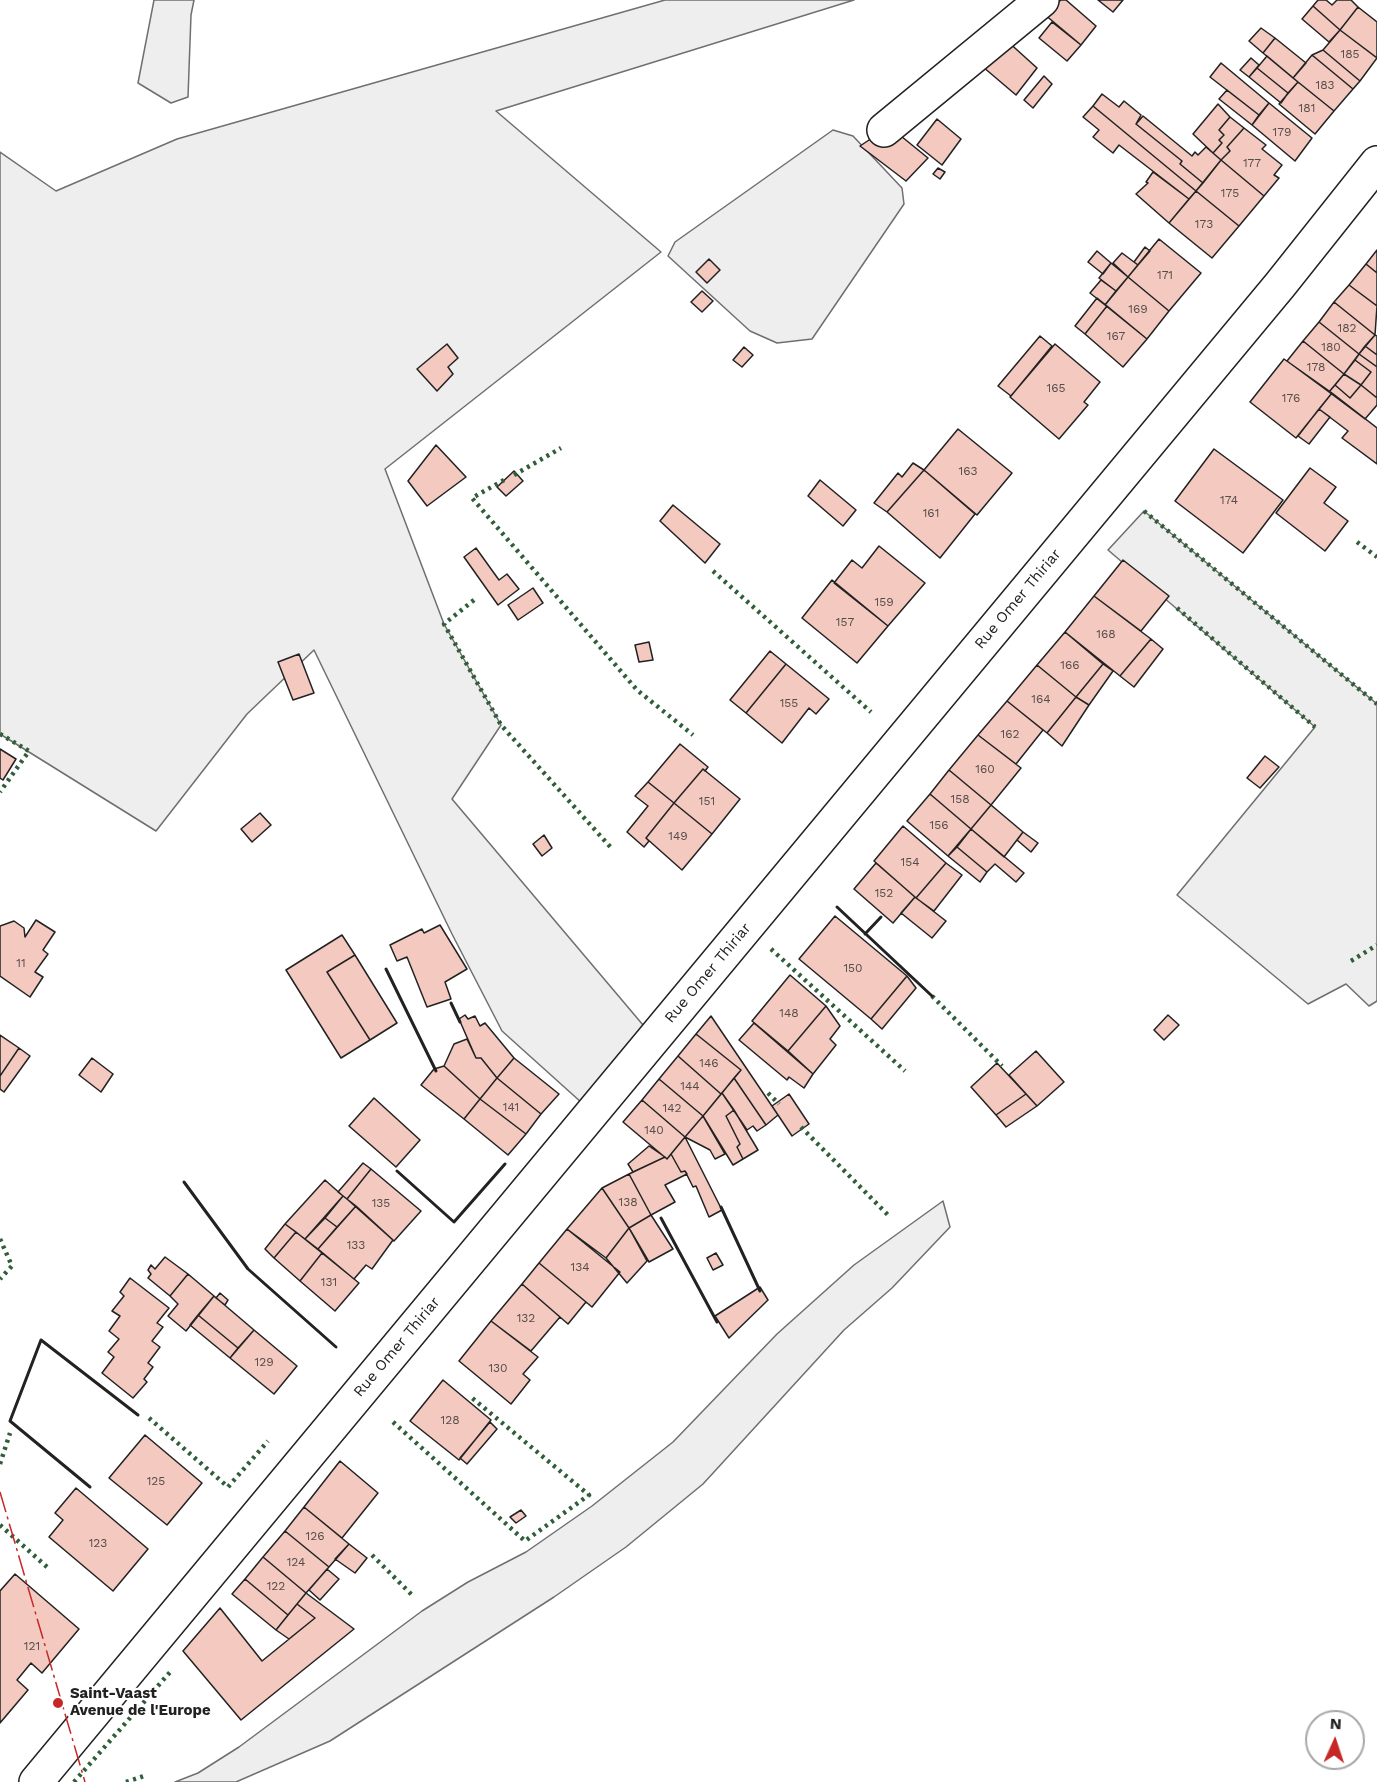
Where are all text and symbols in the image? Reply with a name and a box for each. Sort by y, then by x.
house number: 185 [1340,47,1360,61]
house number: 183 [1316,78,1334,92]
house number: 181 [1299,101,1315,115]
house number: 179 [1273,125,1291,139]
house number: 177 [1243,156,1261,170]
house number: 175 [1221,186,1239,200]
house number: 173 [1195,217,1213,231]
house number: 171 [1157,268,1173,282]
house number: 169 [1128,302,1148,316]
house number: 182 [1337,321,1357,335]
house number: 167 [1107,329,1125,343]
house number: 180 [1321,340,1341,354]
house number: 178 [1307,360,1325,374]
house number: 165 [1047,381,1065,395]
house number: 176 [1282,391,1300,405]
house number: 163 [959,464,977,478]
house number: 174 [1220,493,1238,507]
house number: 161 [923,506,939,520]
street label: Rue Omer Thiriar [971,545,1065,653]
house number: 159 [874,595,894,609]
house number: 157 [836,615,854,629]
house number: 168 [1096,627,1116,641]
house number: 166 [1060,658,1080,672]
house number: 164 [1031,692,1051,706]
house number: 155 [780,696,798,710]
house number: 162 [1001,727,1019,741]
house number: 160 [975,762,995,776]
house number: 158 [950,792,970,806]
house number: 151 [699,794,715,808]
house number: 156 [930,818,948,832]
house number: 149 [668,829,688,843]
house number: 154 [901,855,919,869]
house number: 152 [875,886,893,900]
street label: Rue Omer Thiriar [661,919,755,1027]
house number: 11 [16,956,26,970]
house number: 150 [843,961,863,975]
house number: 148 [779,1006,799,1020]
house number: 146 [699,1056,719,1070]
house number: 144 [680,1079,700,1093]
house number: 141 [503,1100,519,1114]
house number: 142 [662,1101,682,1115]
house number: 140 [644,1123,664,1137]
house number: 138 [618,1195,638,1209]
house number: 135 [372,1196,390,1210]
house number: 133 [347,1238,365,1252]
house number: 134 [570,1260,590,1274]
house number: 131 [321,1275,337,1289]
street label: Rue Omer Thiriar [350,1293,444,1401]
house number: 132 [517,1311,535,1325]
house number: 129 [254,1355,274,1369]
house number: 130 [488,1361,508,1375]
house number: 128 [440,1413,460,1427]
house number: 125 [147,1474,165,1488]
house number: 126 [306,1529,324,1543]
house number: 123 [89,1536,107,1550]
house number: 124 [287,1555,305,1569]
house number: 122 [267,1579,285,1593]
house number: 121 [24,1639,40,1653]
place label: Saint-Vaast Avenue de l'Europe [70,1685,211,1720]
marker: Saint-Vaast Avenue de l'Europe [51,1696,65,1710]
north arrow [1305,1710,1365,1770]
text: N [1329,1714,1342,1733]

